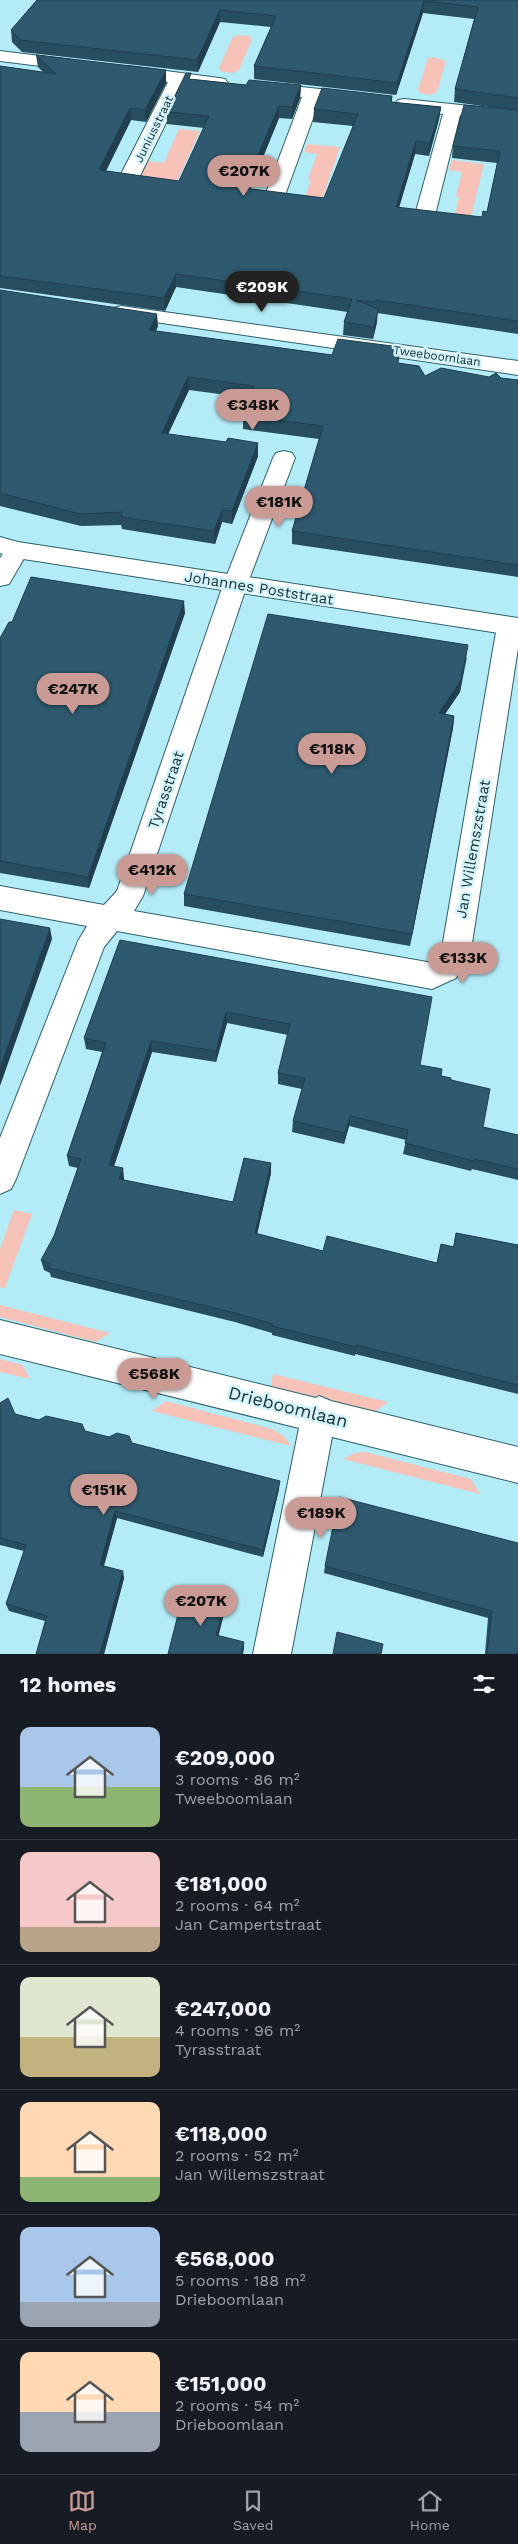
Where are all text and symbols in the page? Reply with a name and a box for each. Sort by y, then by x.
street label: Juniusstraat [132,93,176,165]
pin: €207K [209,154,279,197]
text: €207K [218,161,270,180]
pin: €209K [227,270,297,313]
text: €209K [236,277,288,296]
street label: Tweeboomlaan [392,343,482,369]
pin: €348K [218,388,288,431]
text: €348K [227,395,279,414]
pin: €181K [244,486,314,528]
text: €181K [256,492,302,511]
street label: Johannes Poststraat [183,567,336,609]
pin: €247K [38,672,108,715]
text: €247K [48,679,98,698]
pin: €118K [297,732,367,775]
text: €118K [309,739,355,758]
street label: Tyrasstraat [144,748,188,831]
street label: Jan Willemszstraat [452,778,494,920]
pin: €412K [117,854,187,896]
text: €412K [128,860,176,879]
pin: €133K [428,942,498,984]
text: €133K [439,948,487,967]
pin: €568K [119,1358,189,1400]
text: €568K [128,1364,180,1383]
street label: Drieboomlaan [226,1382,350,1432]
pin: €151K [69,1474,139,1516]
text: €151K [81,1480,127,1499]
pin: €189K [286,1496,356,1539]
text: €189K [296,1503,346,1522]
pin: €207K [166,1584,236,1627]
text: €207K [175,1591,227,1610]
icon: filters [470,1670,498,1698]
text: 12 homes [20,1672,116,1697]
text: €209,000 [175,1745,275,1770]
icon: home [60,1747,120,1807]
text: 3 rooms · 86 m² [175,1770,300,1789]
text: Tweeboomlaan [175,1789,293,1808]
text: €181,000 [175,1871,267,1896]
icon: home [60,1872,120,1932]
text: 2 rooms · 64 m² [175,1896,300,1915]
text: Jan Campertstraat [175,1915,321,1934]
text: €247,000 [175,1996,271,2021]
icon: home [60,1997,120,2057]
text: 4 rooms · 96 m² [175,2021,300,2040]
text: Tyrasstraat [175,2040,261,2059]
text: €118,000 [175,2121,267,2146]
icon: home [60,2122,120,2182]
text: 2 rooms · 52 m² [175,2146,299,2165]
text: Jan Willemszstraat [175,2165,325,2184]
text: €568,000 [175,2246,275,2271]
icon: home [60,2247,120,2307]
text: 5 rooms · 188 m² [175,2271,306,2290]
text: Drieboomlaan [175,2290,284,2309]
text: €151,000 [175,2371,267,2396]
icon: home [60,2372,120,2432]
text: 2 rooms · 54 m² [175,2396,299,2415]
text: Drieboomlaan [175,2415,284,2434]
tab: Map [68,2487,97,2533]
tab: Saved [233,2487,274,2533]
tab: Home [410,2487,450,2533]

